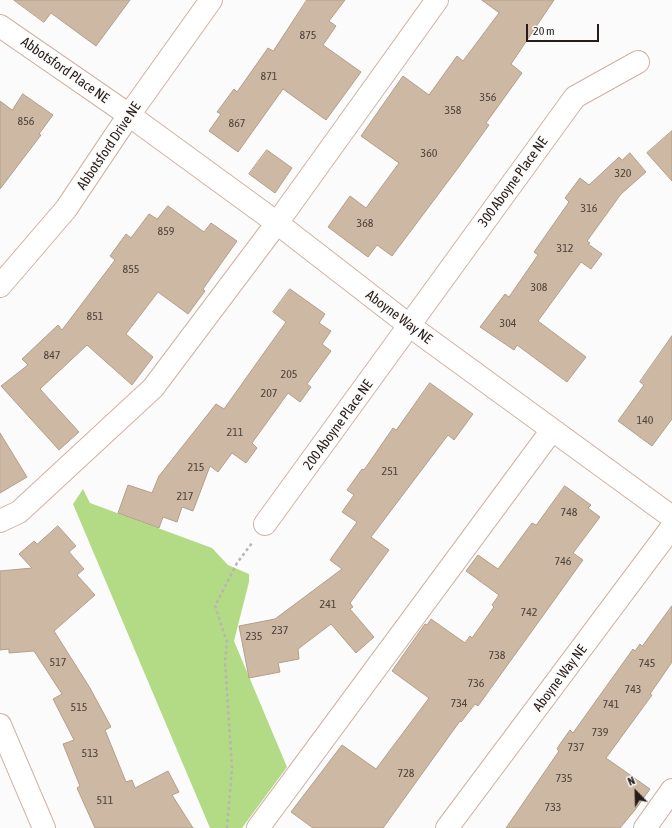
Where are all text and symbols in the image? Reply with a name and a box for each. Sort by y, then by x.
scale bar [528,16,601,42]
text: 20 m [533,24,555,38]
house number: 875 [300,28,316,42]
street label: Abbotsford Place NE [18,33,112,107]
house number: 871 [261,69,277,83]
house number: 356 [480,90,496,104]
street label: Abbotsford Drive NE [73,99,145,193]
house number: 358 [445,103,461,117]
house number: 856 [18,114,34,128]
house number: 867 [229,116,245,130]
street label: 300 Aboyne Place NE [475,134,551,230]
house number: 360 [421,146,437,160]
house number: 320 [615,166,631,180]
house number: 316 [581,201,597,215]
house number: 368 [357,216,373,230]
house number: 859 [158,224,174,238]
house number: 312 [557,241,573,255]
house number: 855 [123,262,139,276]
house number: 308 [531,280,547,294]
street label: Aboyne Way NE [362,287,436,347]
house number: 851 [87,309,103,323]
house number: 304 [500,316,516,330]
house number: 847 [44,348,60,362]
house number: 205 [281,367,297,381]
street label: 200 Aboyne Place NE [300,377,376,473]
house number: 207 [261,386,277,400]
house number: 140 [637,413,653,427]
house number: 211 [227,425,243,439]
house number: 215 [188,460,204,474]
house number: 251 [382,464,398,478]
house number: 217 [177,489,193,503]
house number: 748 [561,505,577,519]
house number: 746 [555,554,571,568]
house number: 241 [320,597,336,611]
house number: 742 [521,605,537,619]
house number: 237 [272,623,288,637]
house number: 235 [246,629,262,643]
street label: Aboyne Way NE [530,641,590,715]
house number: 738 [489,648,505,662]
house number: 517 [50,655,66,669]
house number: 745 [639,656,655,670]
house number: 736 [468,676,484,690]
house number: 743 [625,682,641,696]
house number: 734 [451,696,467,710]
house number: 741 [603,697,619,711]
house number: 515 [71,700,87,714]
house number: 739 [592,725,608,739]
house number: 737 [568,740,584,754]
house number: 513 [82,746,98,760]
house number: 728 [398,766,414,780]
house number: 735 [556,771,572,785]
north arrow [616,772,656,812]
text: N [626,774,637,788]
house number: 511 [97,793,113,807]
house number: 733 [545,800,561,814]

